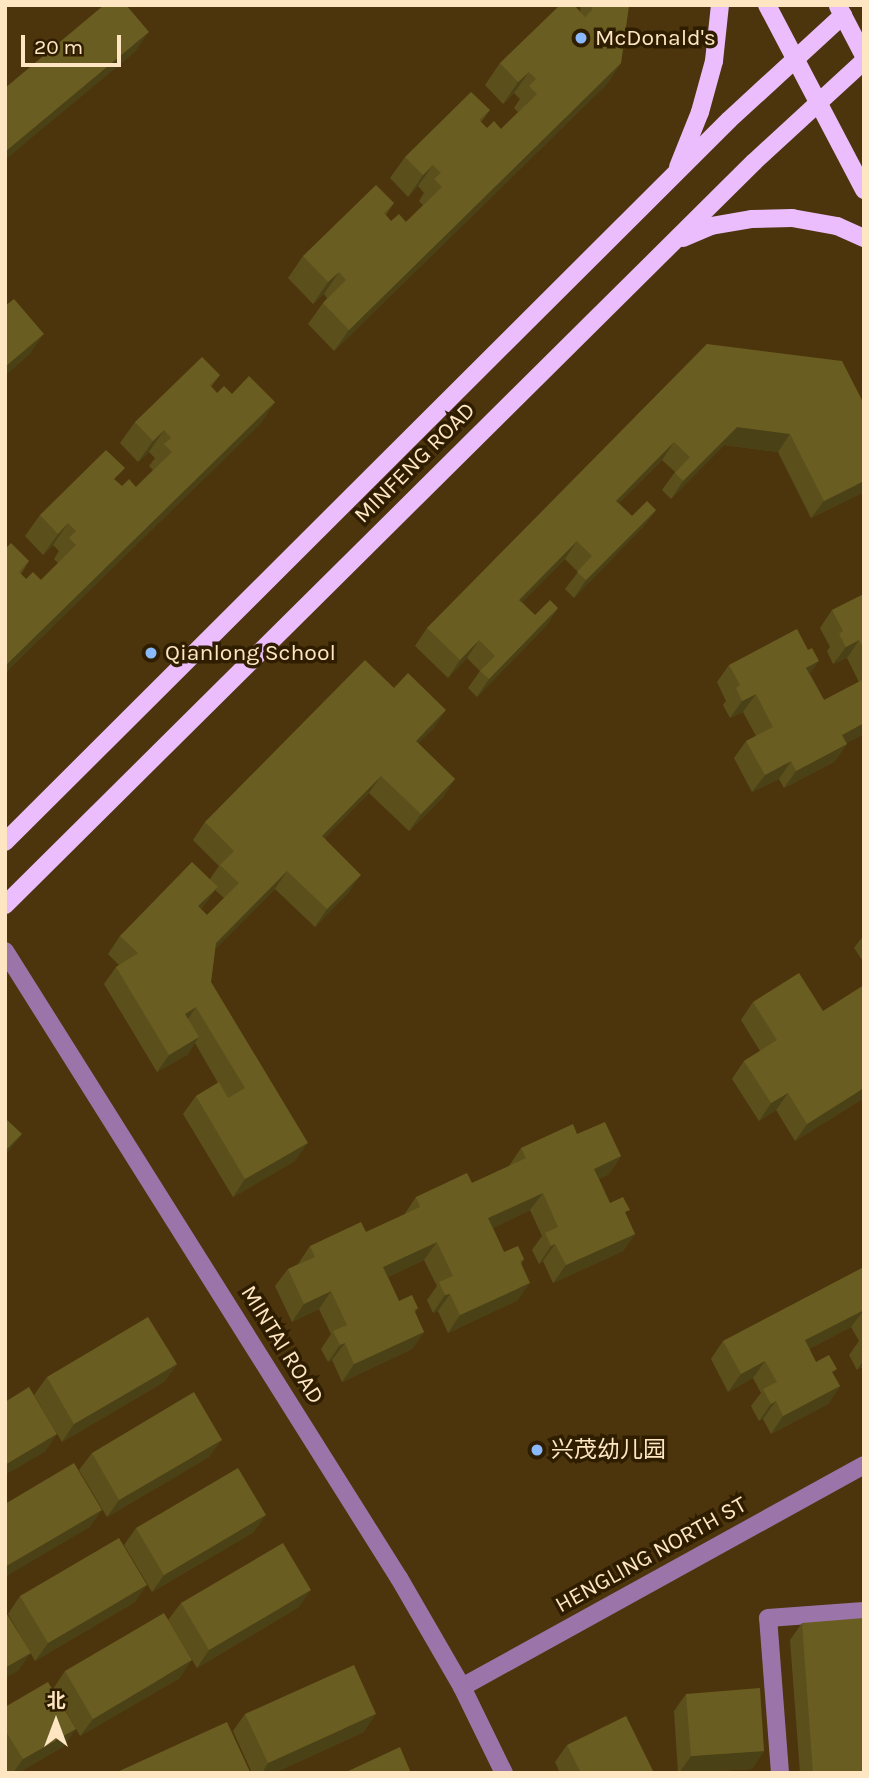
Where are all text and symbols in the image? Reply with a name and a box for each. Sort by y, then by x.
scale bar [24,21,124,65]
place label: McDonald's [595,24,716,52]
marker: McDonald's [573,30,589,46]
text: 20 m [34,35,83,59]
street label: MINFENG ROAD [349,397,481,529]
place label: Qianlong School [165,639,336,667]
marker: Qianlong School [143,645,159,661]
street label: MINTAI ROAD [235,1281,329,1409]
place label: 兴茂幼儿园 [551,1436,666,1464]
marker: 兴茂幼儿园 [529,1442,545,1458]
street label: HENGLING NORTH ST [551,1491,751,1619]
north arrow [21,1687,91,1757]
text: 北 [46,1690,66,1712]

